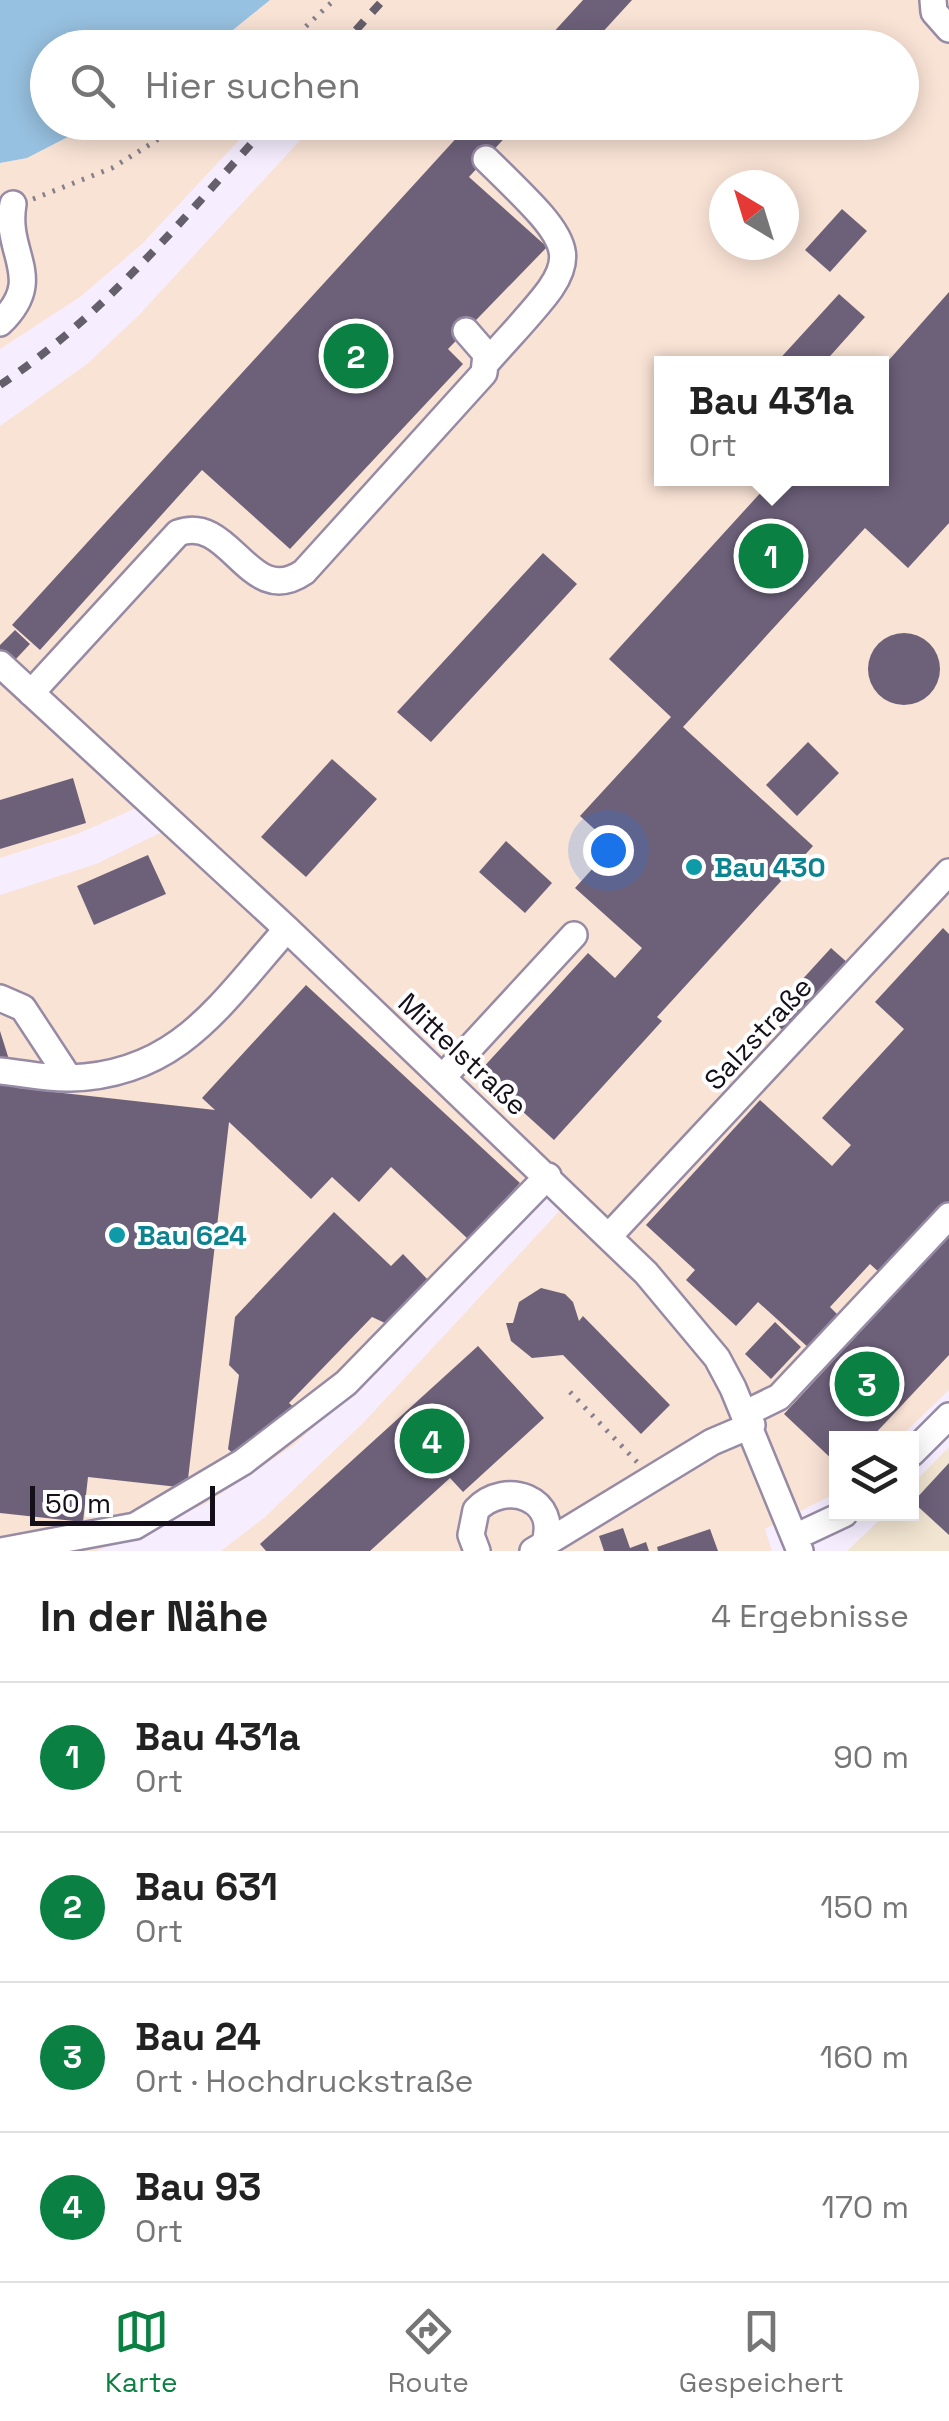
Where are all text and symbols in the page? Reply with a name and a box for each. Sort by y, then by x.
search box [30,30,919,140]
icon: search [65,58,120,113]
text: Hier suchen [145,61,361,109]
north arrow [709,170,799,260]
pin: 2 [324,318,388,394]
popup [654,356,889,486]
text: Bau 431a [689,377,854,425]
text: Ort [689,425,737,465]
pin: 1 [738,518,804,594]
your location [583,825,634,876]
place label: Bau 430 [714,849,826,885]
marker: Bau 430 [683,856,705,878]
street label: Salzstraße [696,969,820,1097]
street label: Mittelstraße [391,985,535,1123]
place label: Bau 624 [137,1217,247,1253]
marker: Bau 624 [106,1224,128,1246]
pin: 3 [834,1346,900,1422]
pin: 4 [400,1404,464,1478]
map controls [829,1431,919,1521]
button: layers [829,1431,919,1521]
scale bar [30,1481,215,1526]
text: 50 m [45,1485,111,1521]
text: In der Nähe [40,1590,268,1643]
text: 4 Ergebnisse [711,1596,909,1636]
text: Bau 431a [135,1713,300,1761]
text: 1 [65,1737,80,1777]
text: 90 m [833,1737,909,1777]
text: Ort [135,1761,183,1801]
text: Bau 631 [135,1863,278,1911]
text: 2 [63,1887,82,1927]
text: 150 m [820,1887,909,1927]
text: Ort [135,1911,183,1951]
text: Bau 24 [135,2013,261,2061]
text: 3 [63,2037,82,2077]
text: 160 m [820,2037,909,2077]
text: Ort · Hochdruckstraße [135,2061,474,2101]
text: Bau 93 [135,2163,261,2211]
text: 4 [62,2187,83,2227]
text: 170 m [822,2187,909,2227]
text: Ort [135,2211,183,2251]
tab: Karte [105,2304,178,2400]
tab: Route [388,2304,469,2400]
tab: Gespeichert [679,2304,844,2400]

